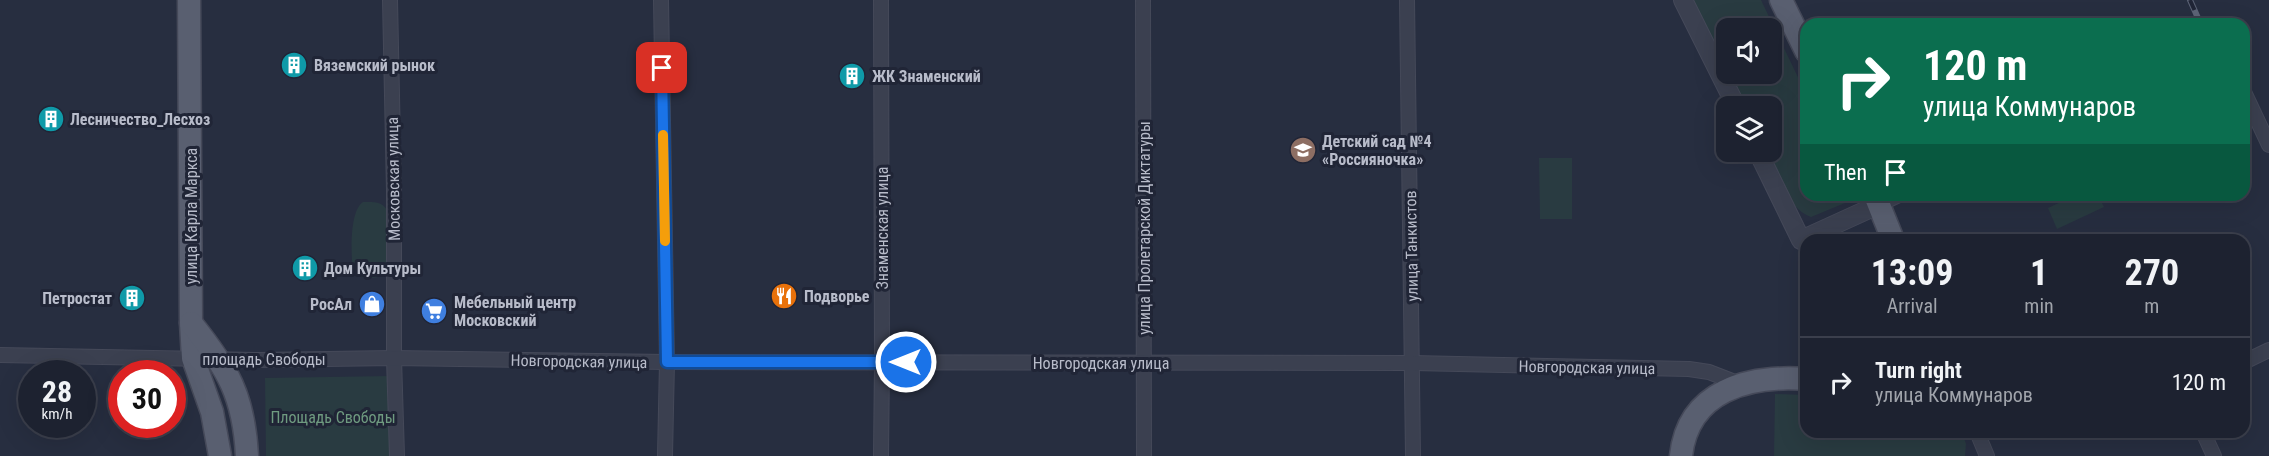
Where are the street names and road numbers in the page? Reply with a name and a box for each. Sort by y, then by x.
street label: Московская улица [383,117,404,241]
street label: улица Пролетарской Диктатуры [1135,121,1154,335]
street label: улица Карла Маркса [182,148,201,284]
street label: Знаменская улица [873,167,892,289]
street label: улица Танкистов [1401,190,1422,302]
street label: площадь Свободы [202,350,326,369]
street label: Новгородская улица [511,351,647,372]
street label: Новгородская улица [1033,354,1169,373]
street label: Новгородская улица [1519,357,1655,378]

